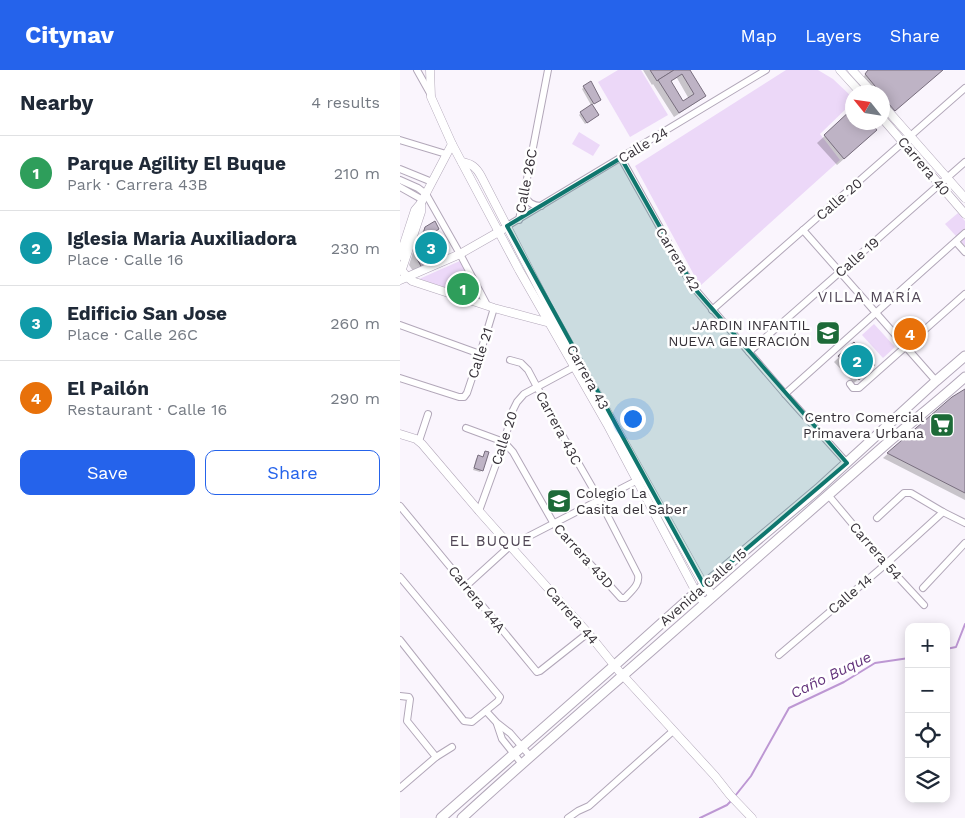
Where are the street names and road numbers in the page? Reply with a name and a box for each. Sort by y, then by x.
street label: Calle 24 [615,124,671,166]
street label: Carrera 40 [895,133,953,199]
street label: Calle 26C [512,147,540,215]
street label: Calle 20 [813,175,865,223]
street label: Carrera 42 [653,224,703,294]
street label: Calle 19 [832,234,882,280]
street label: Calle 21 [464,326,496,380]
street label: Carrera 43 [564,342,612,412]
street label: Carrera 43C [533,388,585,468]
street label: Calle 20 [488,409,520,467]
street label: Carrera 54 [847,519,905,583]
street label: Carrera 43D [551,520,617,592]
street label: Avenida Calle 15 [656,545,750,629]
street label: Carrera 44A [445,562,509,636]
street label: Calle 14 [825,571,875,617]
street label: Carrera 44 [542,583,602,647]

